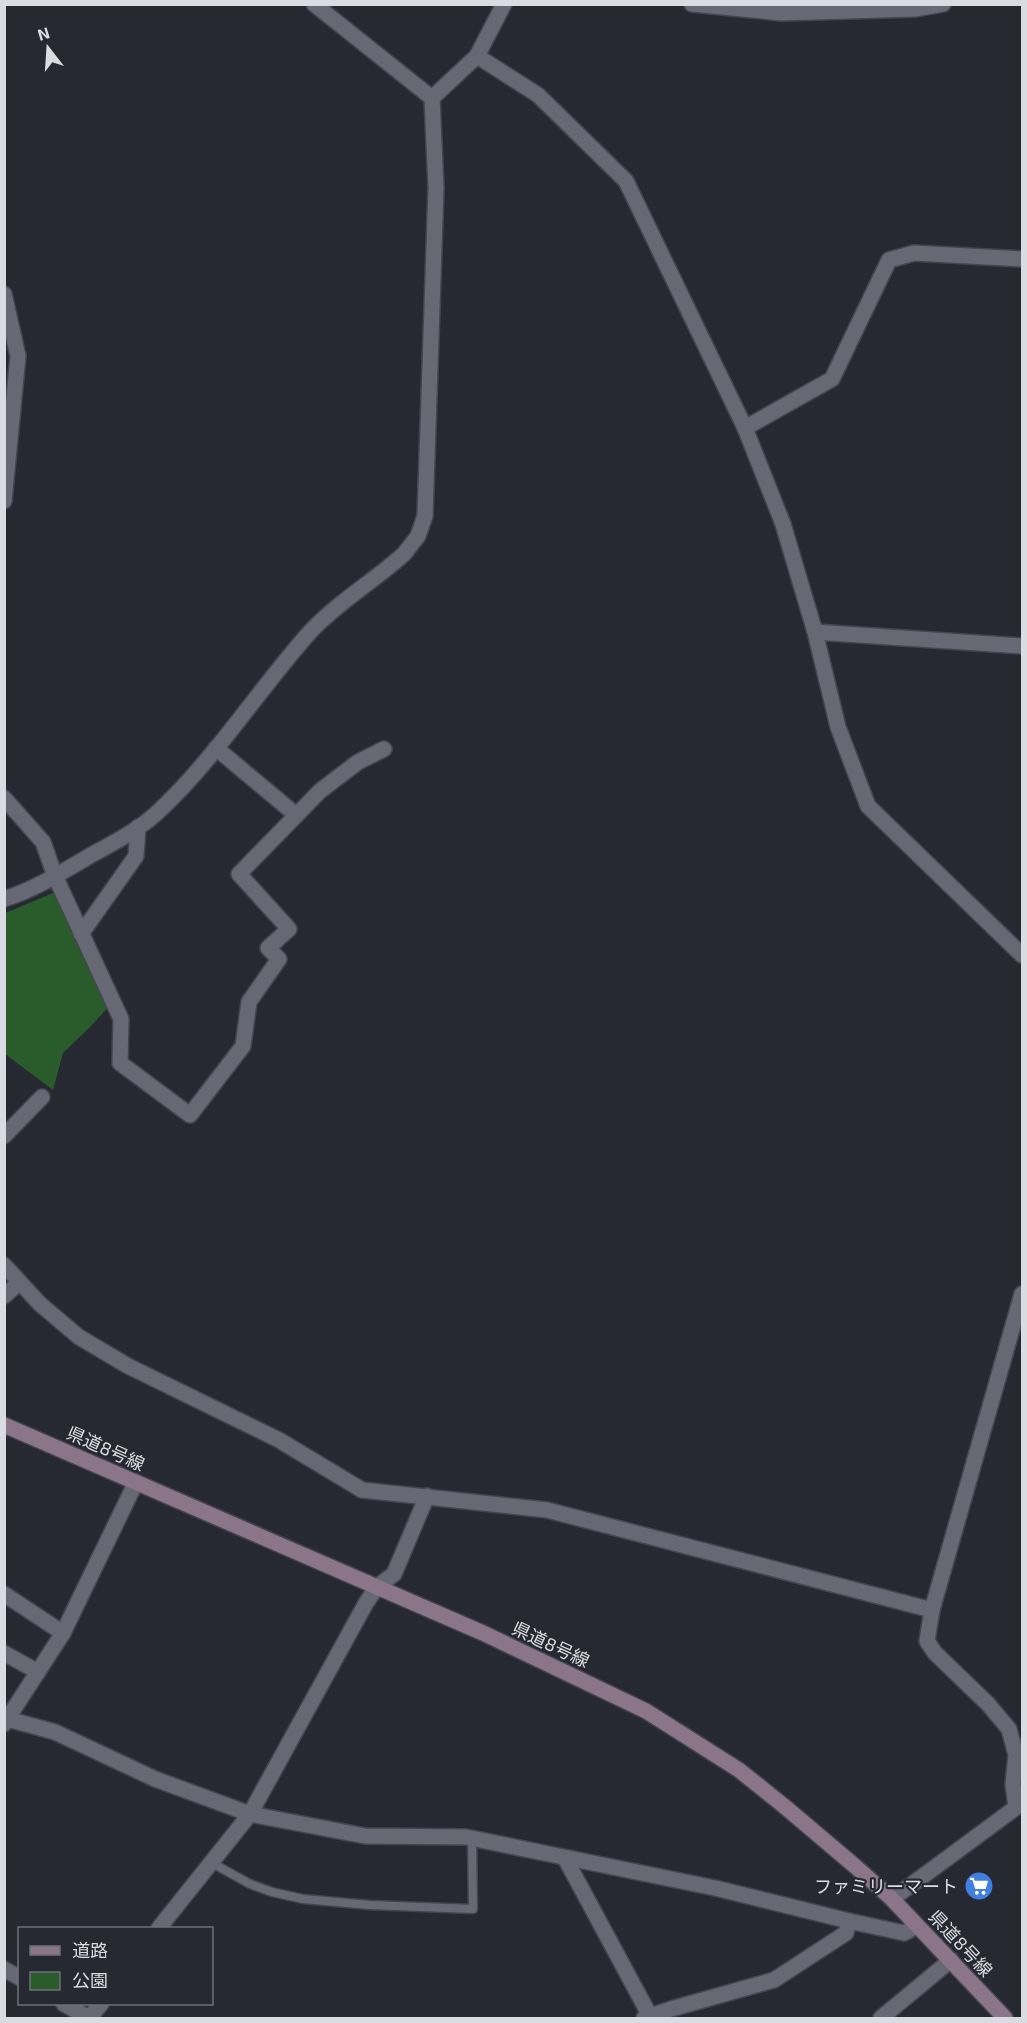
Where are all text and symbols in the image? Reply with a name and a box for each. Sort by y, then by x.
north arrow [18,18,78,78]
text: N [35,22,52,44]
street label: 県道8号線 [64,1421,148,1475]
street label: 県道8号線 [509,1617,593,1671]
supermarket icon: ファミリーマート [963,1870,995,1902]
place label: ファミリーマート [814,1875,958,1897]
street label: 県道8号線 [925,1905,997,1981]
legend [18,1927,213,2005]
text: 道路 [72,1939,108,1961]
text: 公園 [72,1969,108,1991]

